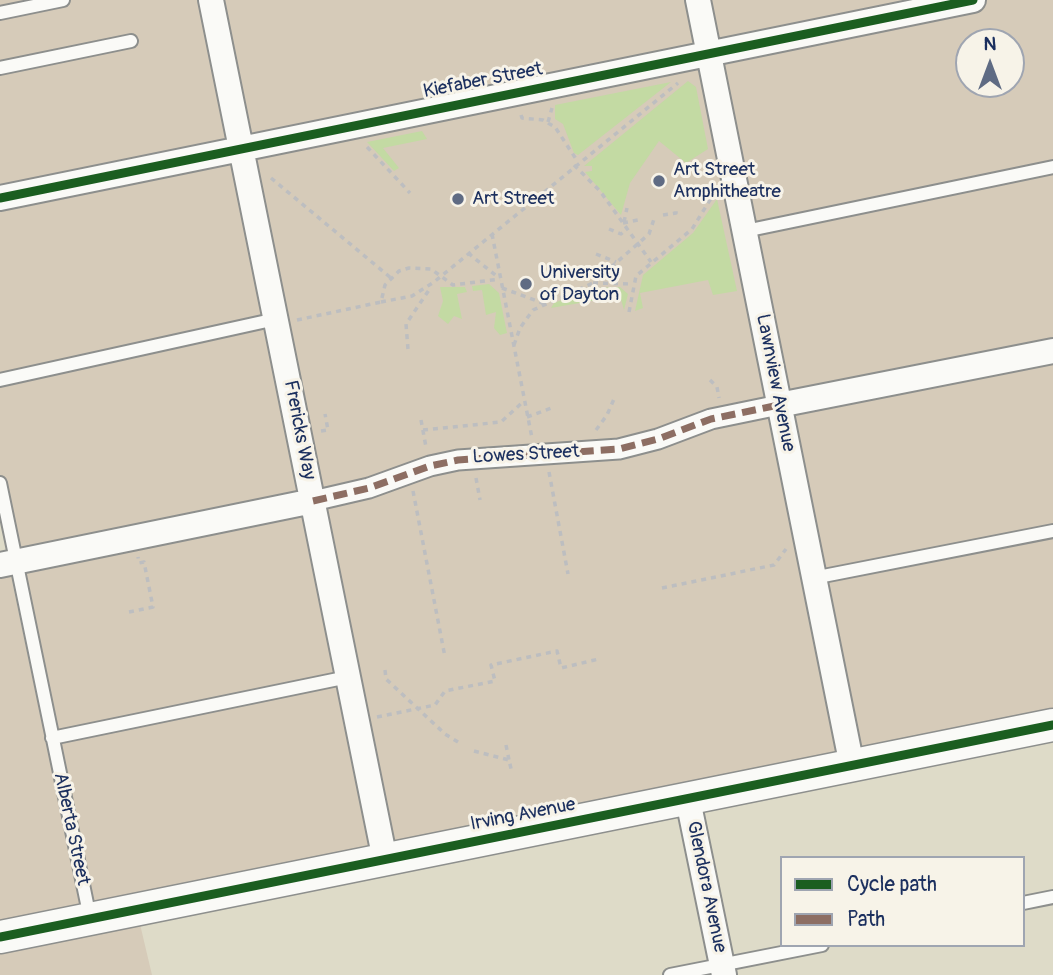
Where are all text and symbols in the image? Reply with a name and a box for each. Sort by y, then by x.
north arrow [955,28,1025,98]
text: N [984,32,996,56]
street label: Kiefaber Street [421,58,545,104]
place label: Art Street Amphitheatre [673,159,781,203]
marker: Art Street Amphitheatre [651,173,667,189]
place label: Art Street [472,188,554,210]
marker: Art Street [450,191,466,207]
place label: University of Dayton [540,262,620,306]
marker: University of Dayton [518,276,534,292]
street label: Lawnview Avenue [750,312,800,454]
street label: Frericks Way [278,378,320,482]
street label: Lowes Street [472,441,580,469]
street label: Alberta Street [48,771,94,887]
street label: Irving Avenue [468,794,578,836]
street label: Glendora Avenue [681,819,731,955]
legend [780,856,1025,947]
text: Cycle path [847,871,937,898]
text: Path [847,906,885,933]

